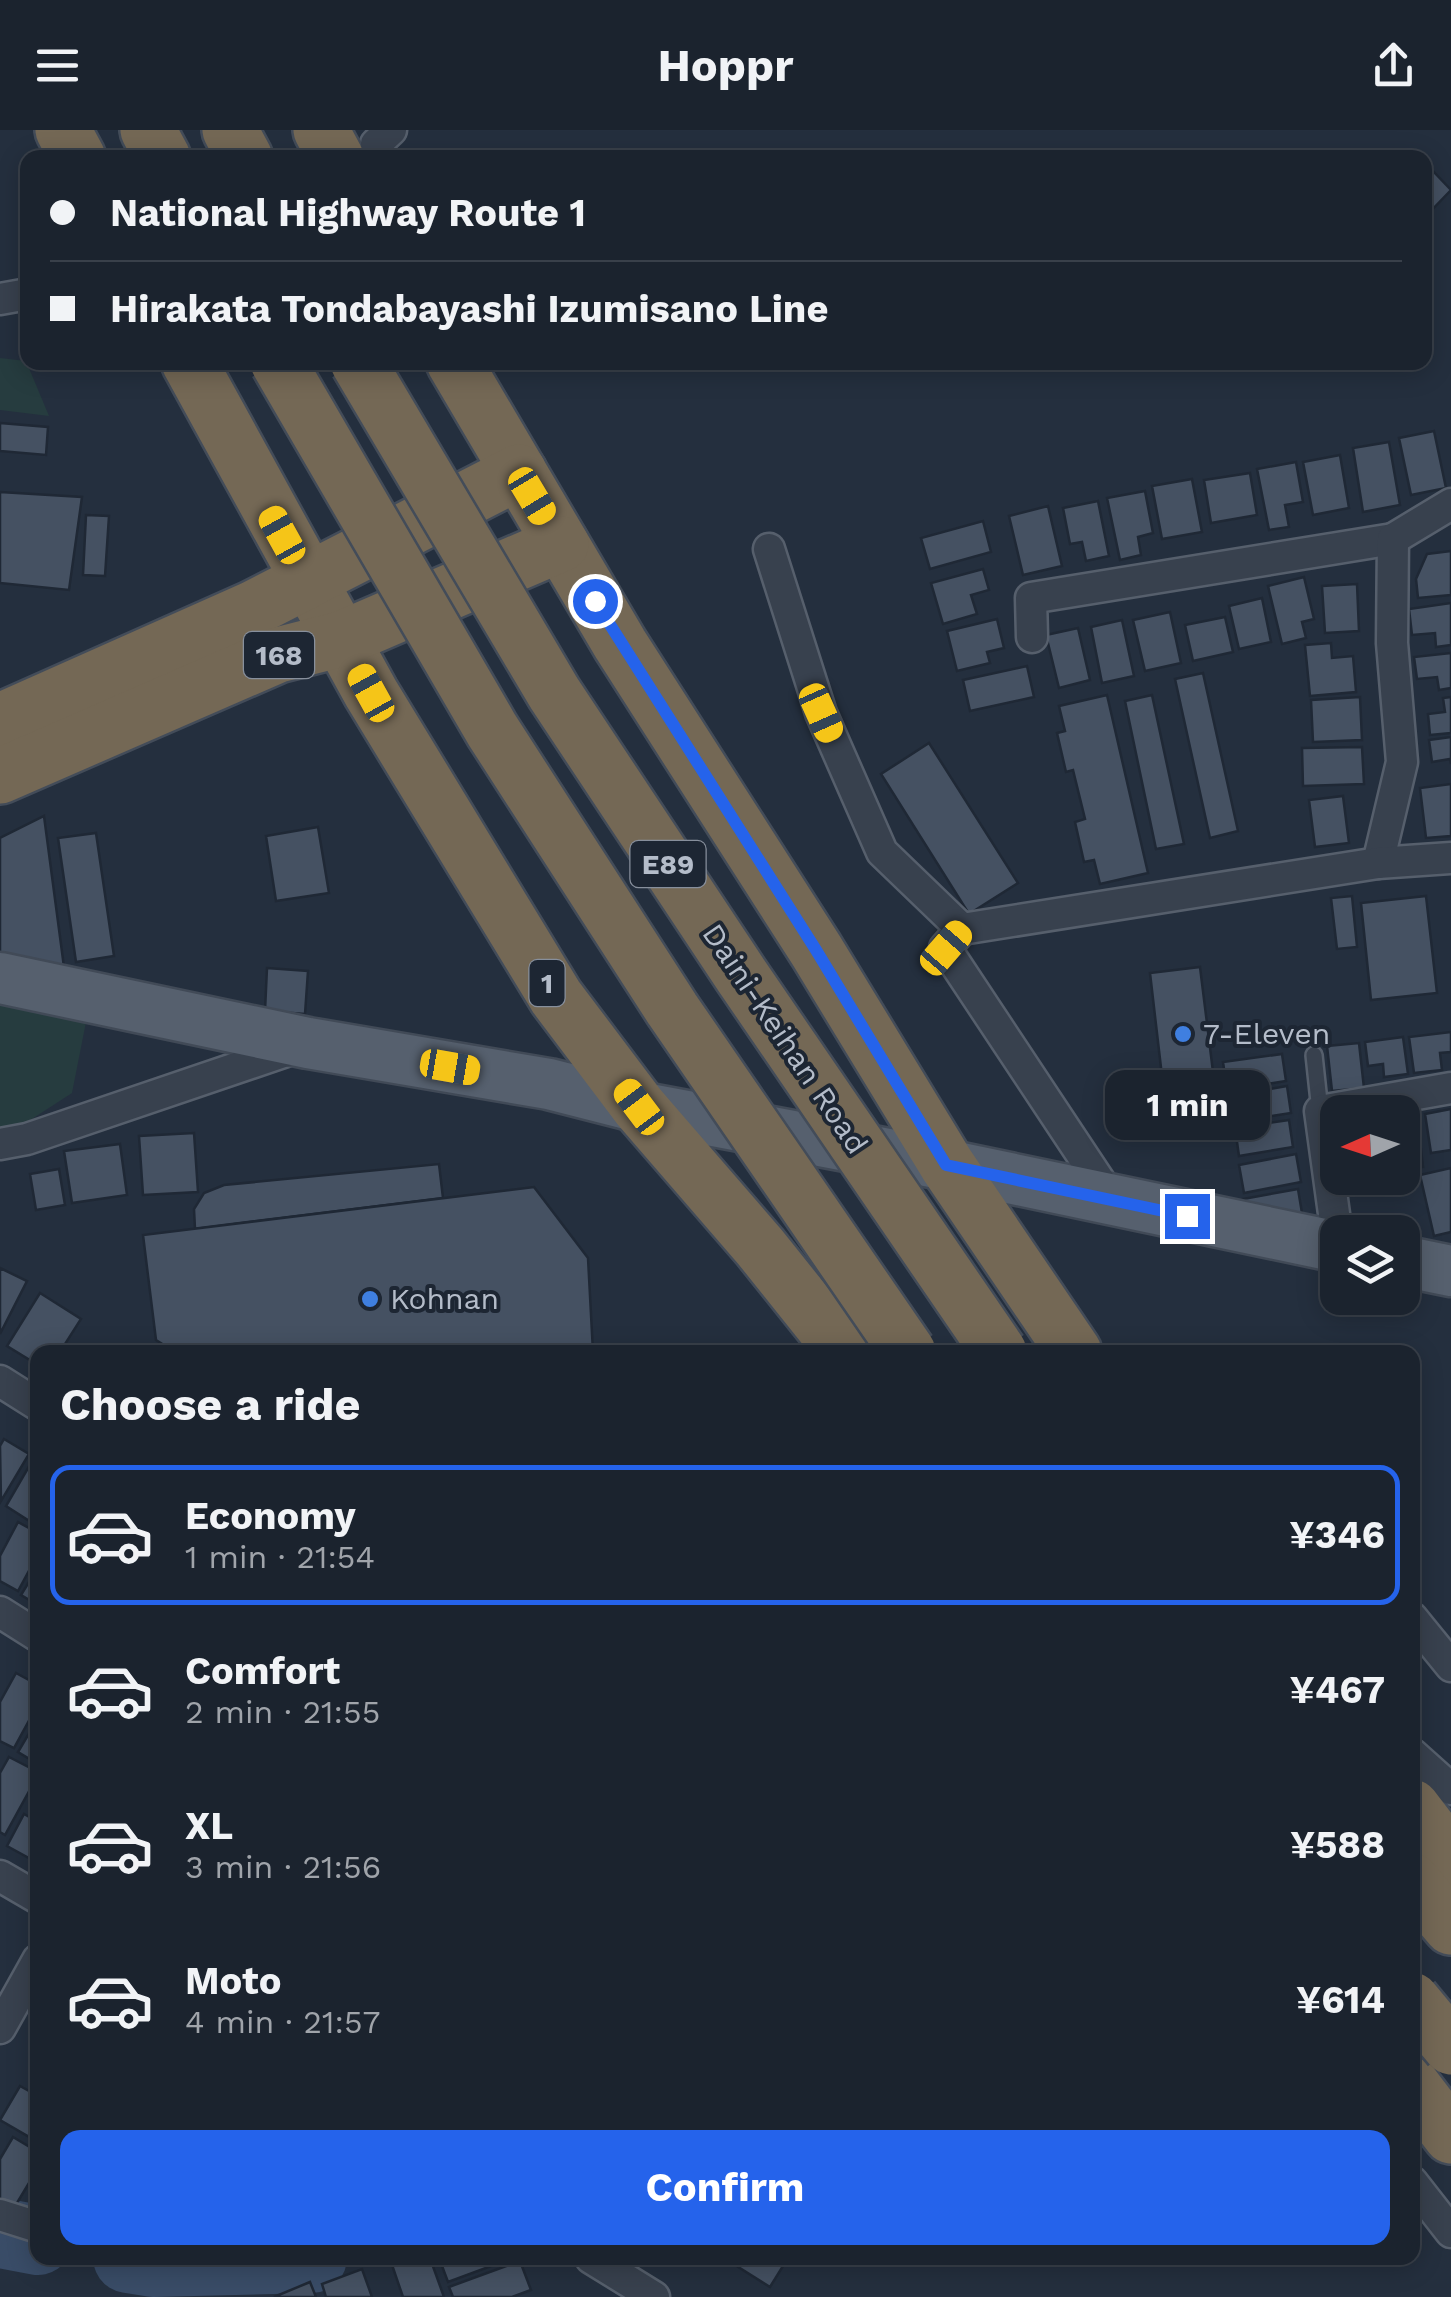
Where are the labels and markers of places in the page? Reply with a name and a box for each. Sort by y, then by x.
place label: 7-Eleven [1203,1016,1330,1051]
marker: 7-Eleven [1172,1023,1194,1045]
place label: Kohnan [390,1281,499,1316]
marker: Kohnan [359,1288,381,1310]

